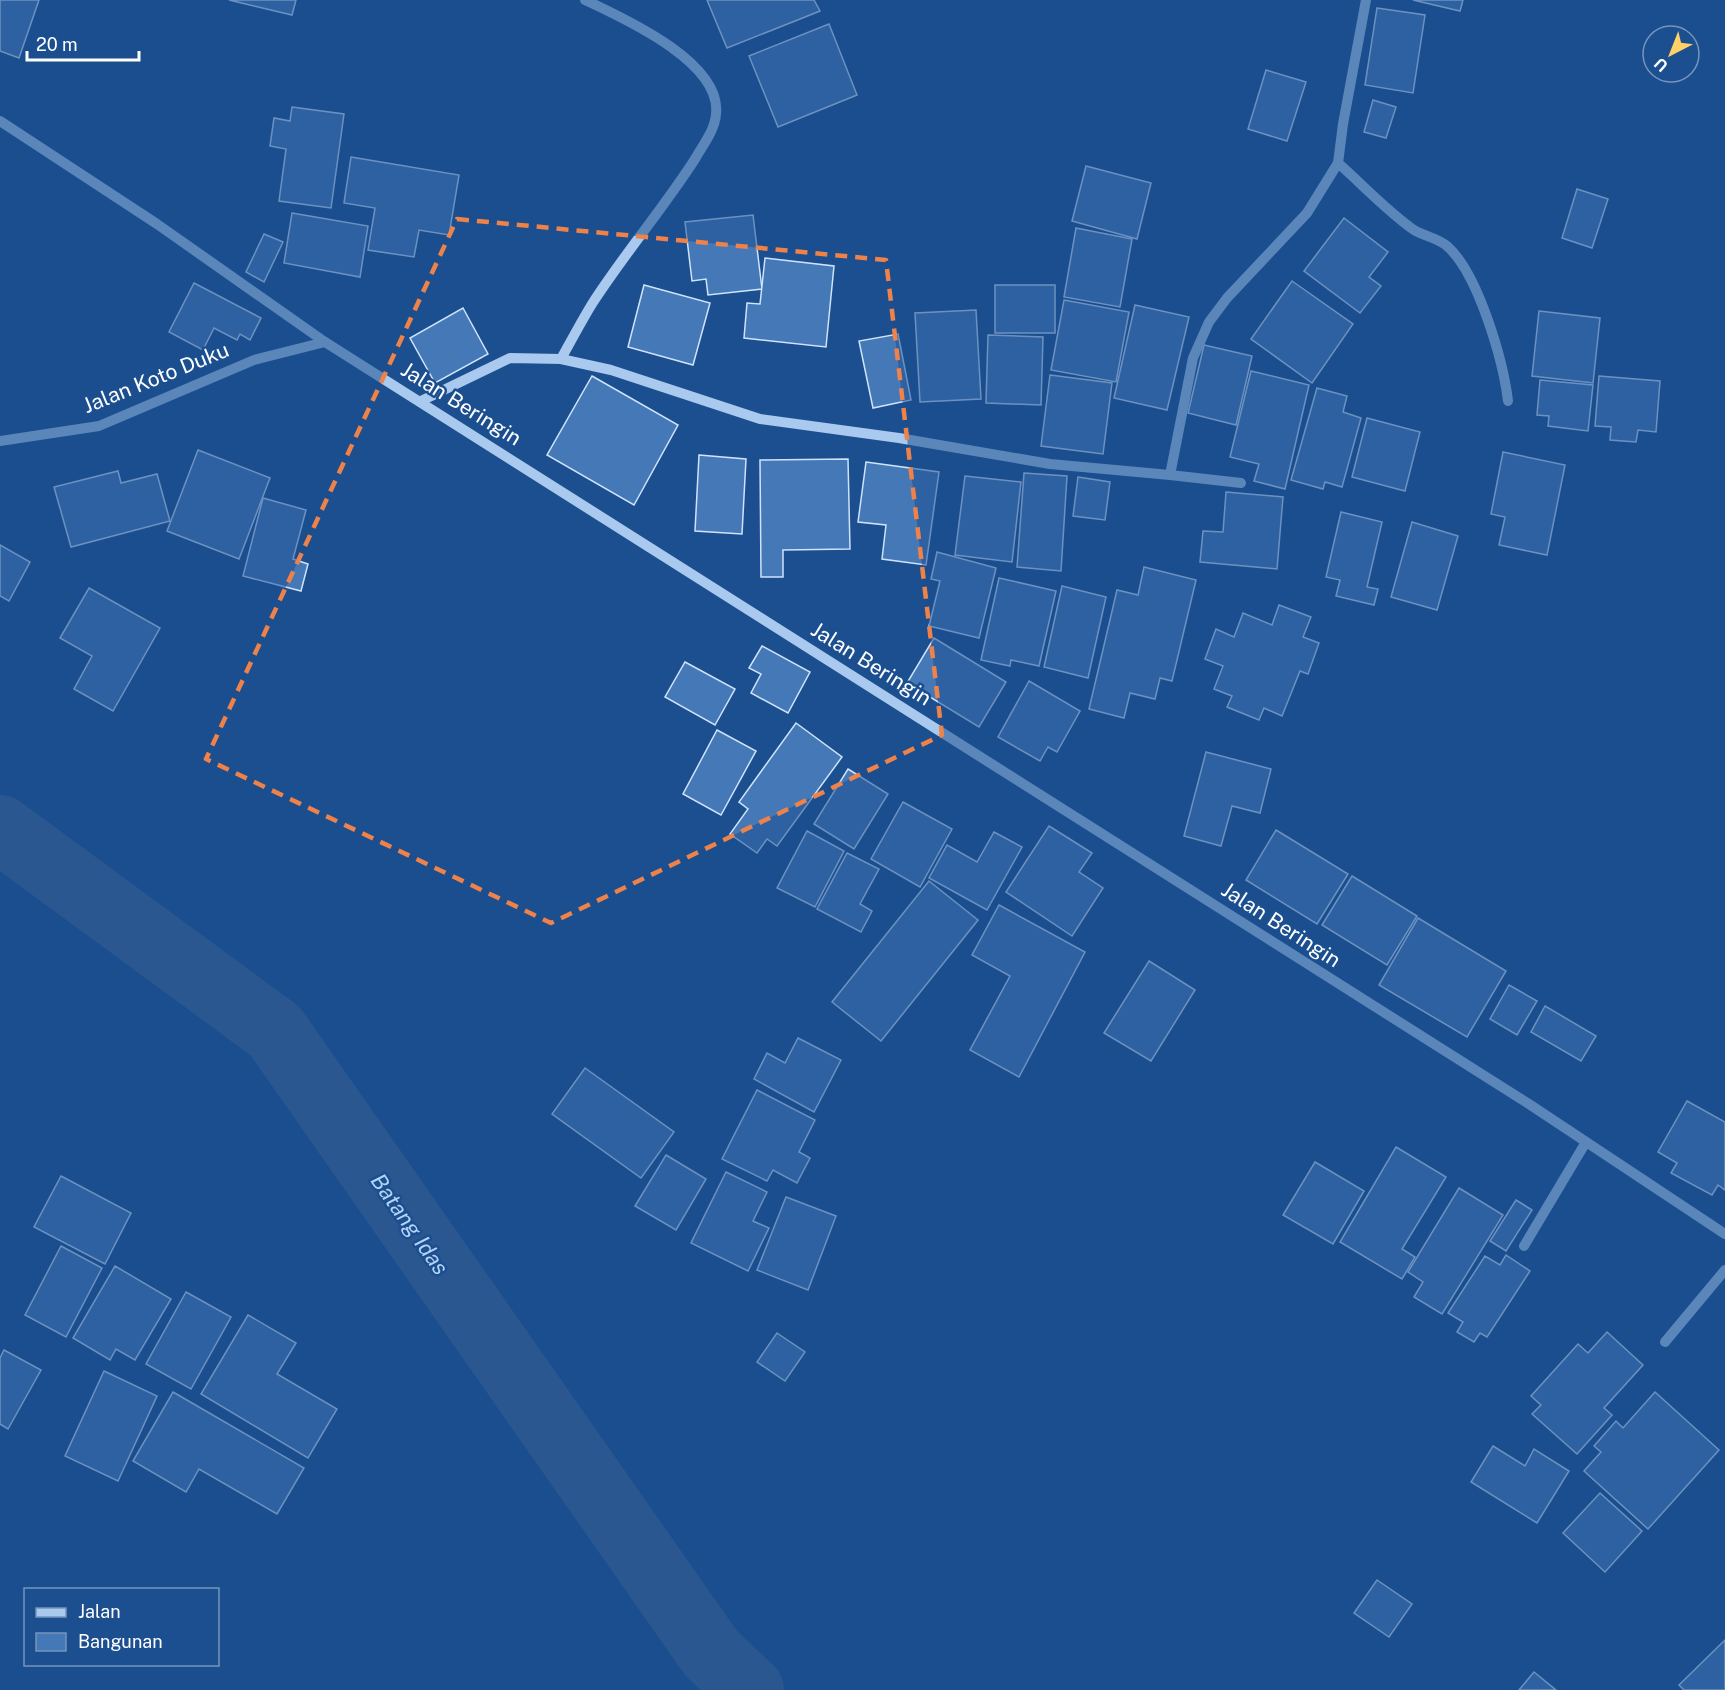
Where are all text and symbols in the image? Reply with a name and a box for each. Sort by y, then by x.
scale bar [27,24,140,62]
north arrow [1641,24,1701,84]
text: 20 m [36,34,78,55]
text: U [1651,54,1672,76]
street label: Jalan Koto Duku [79,337,233,418]
street label: Jalan Beringin [397,357,526,451]
street label: Jalan Beringin [807,617,936,711]
street label: Jalan Beringin [1217,877,1346,972]
water label: Batang Idas [366,1169,454,1280]
legend [24,1588,219,1666]
text: Jalan [78,1601,121,1622]
text: Bangunan [78,1631,163,1652]

